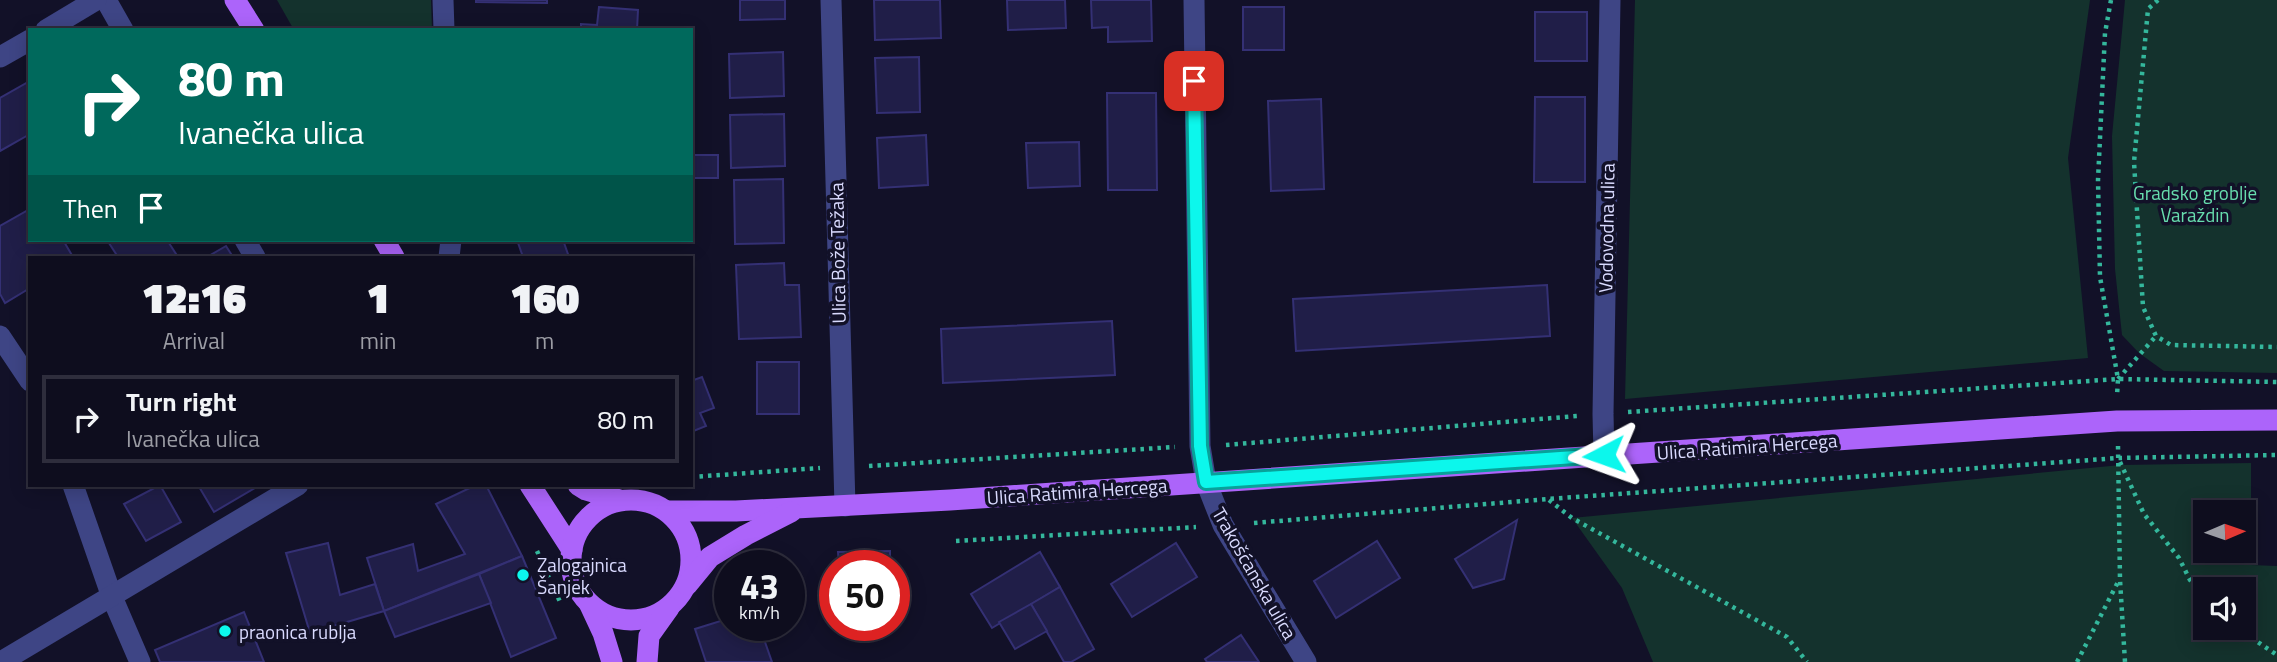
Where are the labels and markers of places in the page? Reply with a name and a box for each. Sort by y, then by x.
pin [1164,51,1224,111]
place label: Zalogajnica Šanjek [537,550,627,601]
marker: Zalogajnica Šanjek [515,567,531,583]
place label: praonica rublja [239,617,357,646]
marker: praonica rublja [217,623,233,639]

